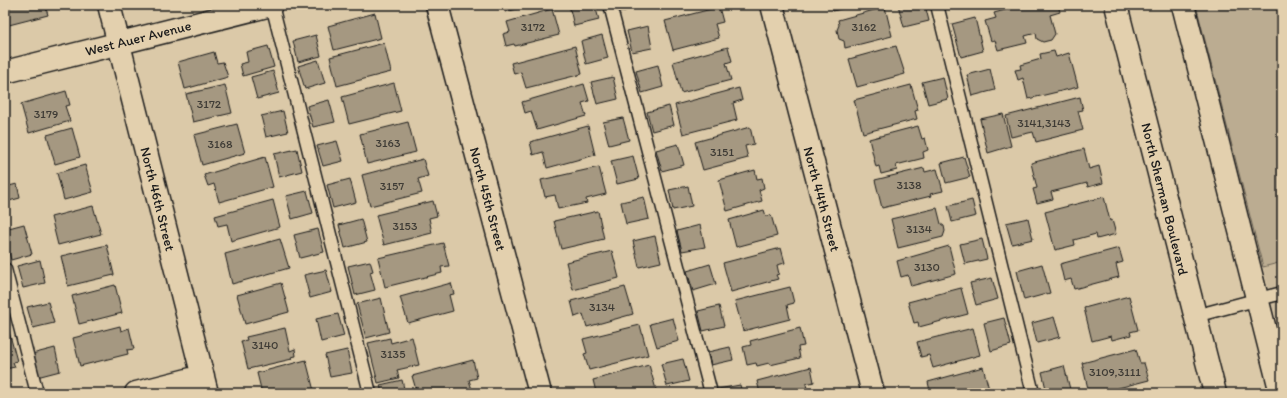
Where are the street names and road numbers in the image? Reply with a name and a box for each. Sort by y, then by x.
street label: West Auer Avenue [83,17,193,60]
street label: North Sherman Boulevard [1137,121,1192,278]
street label: North 46th Street [136,145,179,253]
street label: North 45th Street [466,145,510,253]
street label: North 44th Street [799,145,844,253]

